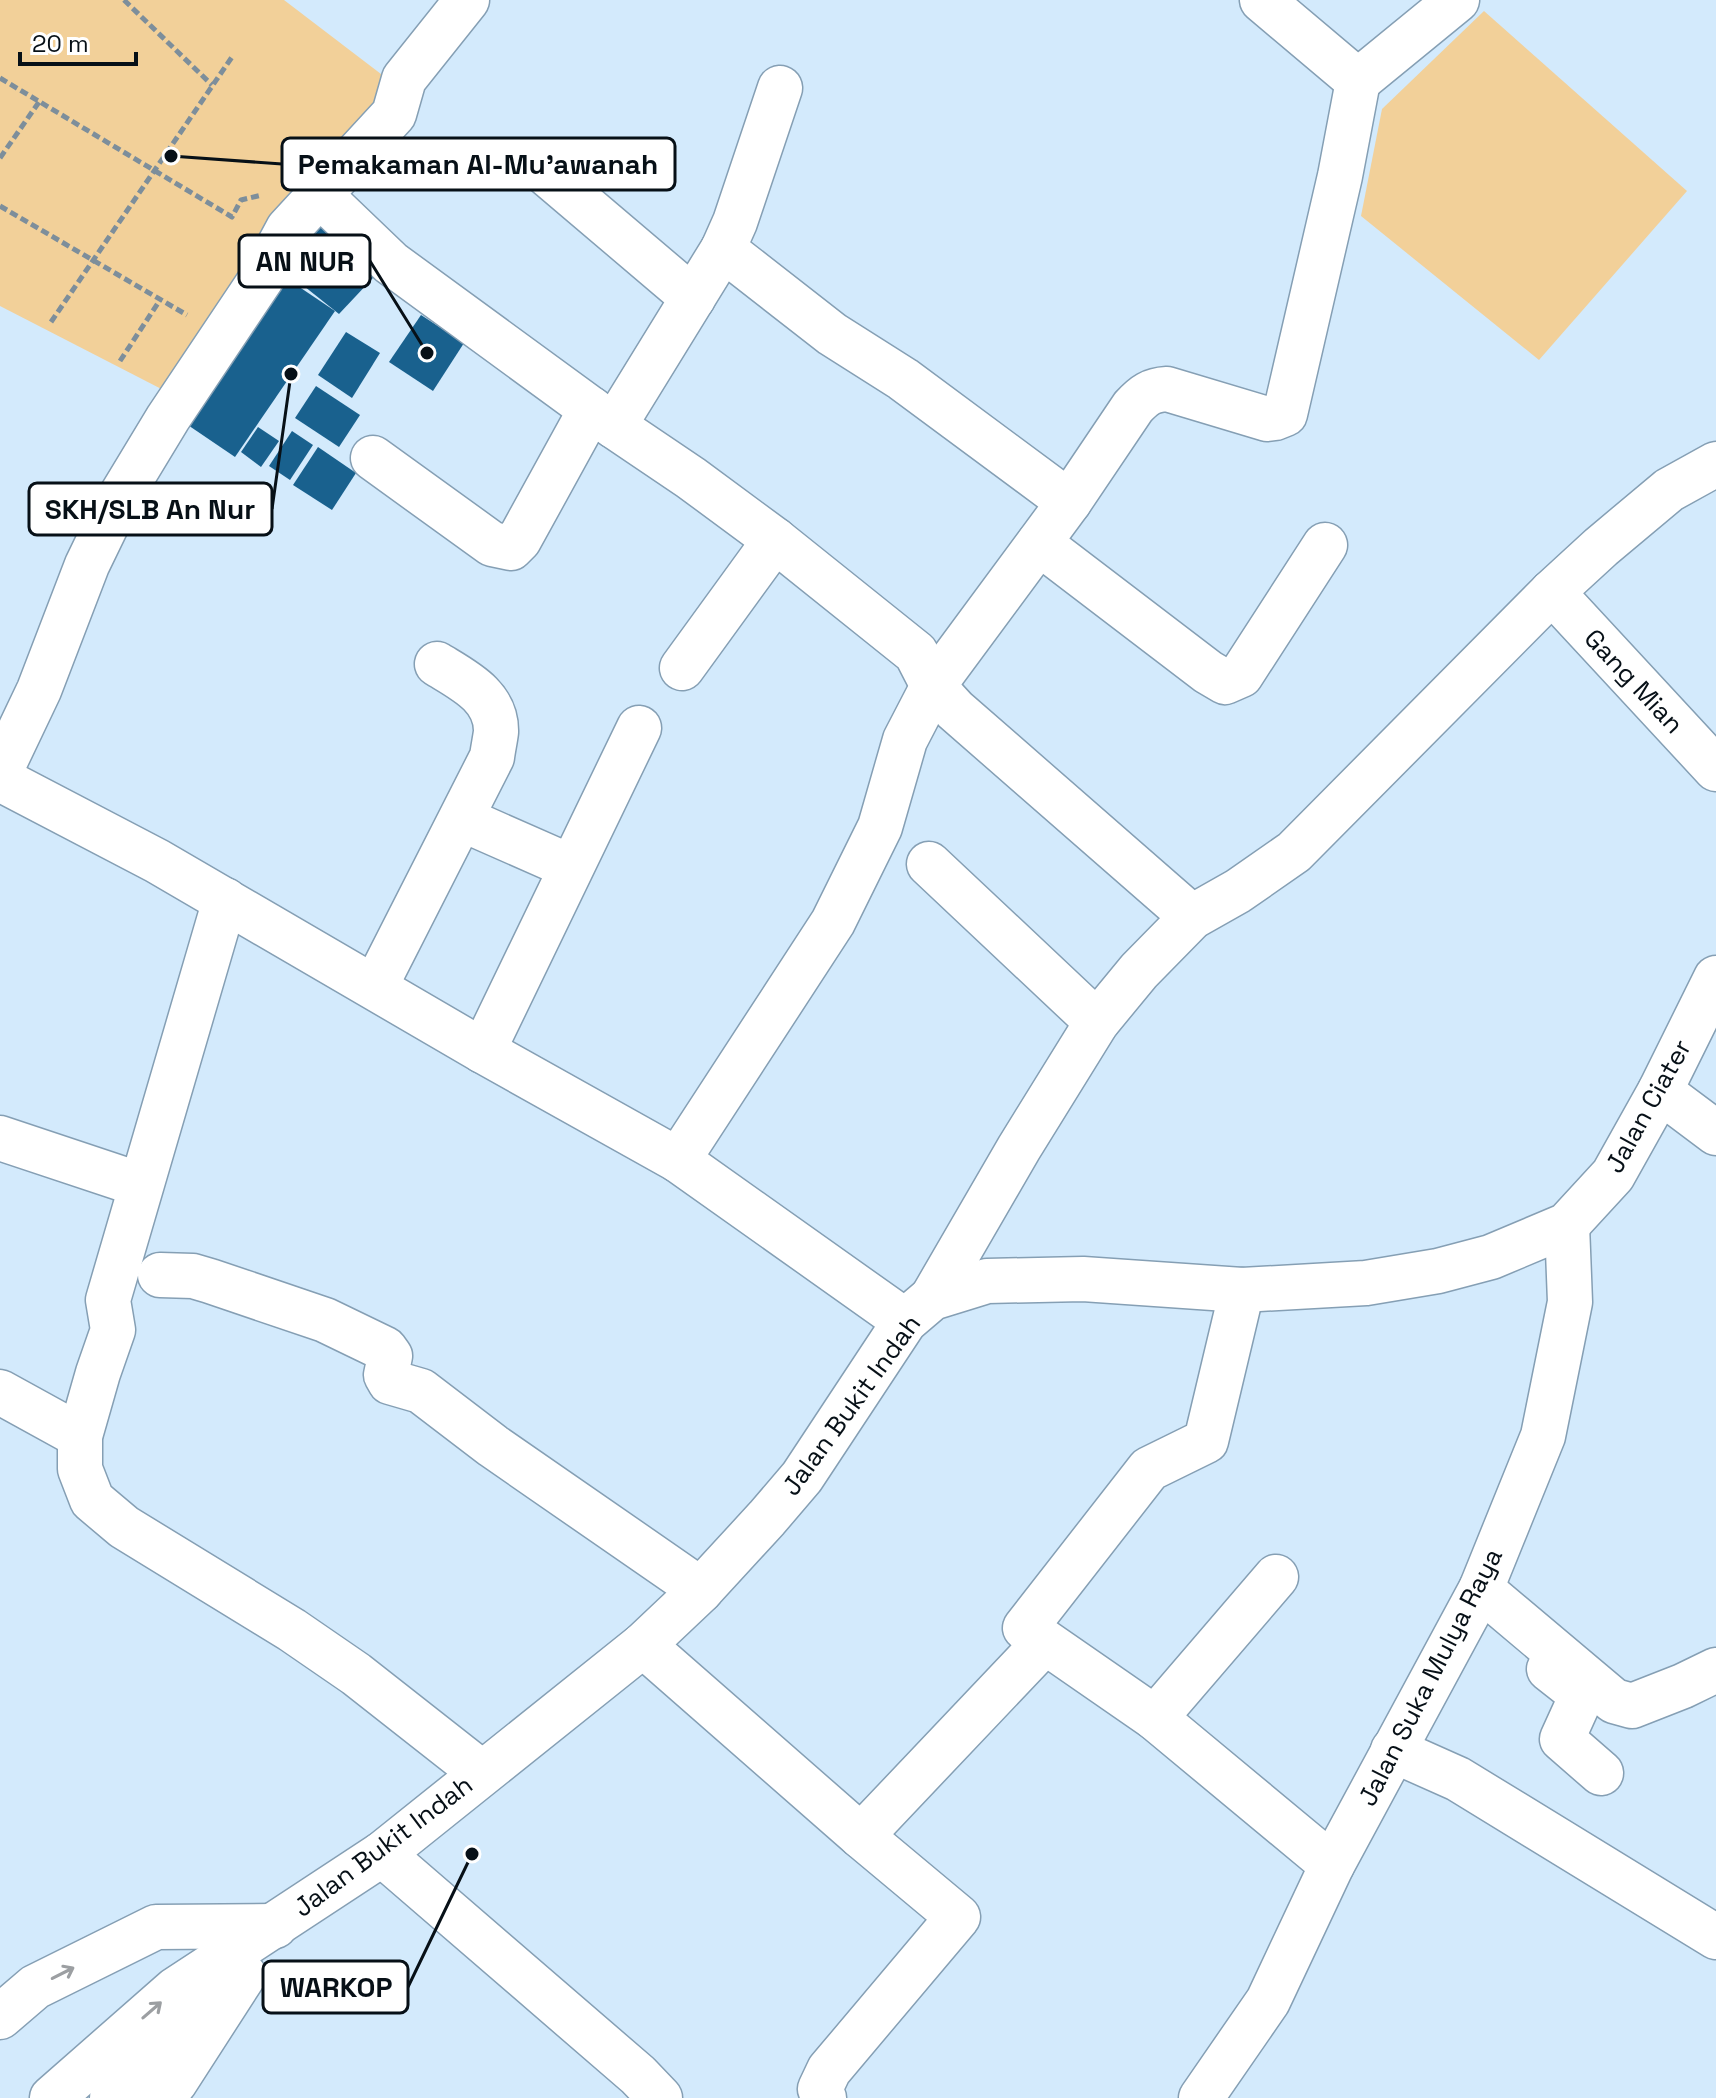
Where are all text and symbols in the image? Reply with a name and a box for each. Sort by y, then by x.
scale bar [20,16,136,66]
text: 20 m [32,28,89,59]
callout: Pemakaman Al-Mu'awanah [282,138,675,190]
text: Pemakaman Al-Mu'awanah [298,146,658,182]
callout: AN NUR [239,235,370,287]
text: AN NUR [256,243,354,279]
callout: SKH/SLB An Nur [29,483,272,535]
text: SKH/SLB An Nur [45,491,255,527]
street label: Gang Mian [1577,621,1691,741]
street label: Jalan Ciater [1597,1033,1699,1179]
street label: Jalan Bukit Indah [774,1308,928,1502]
street label: Jalan Suka Mulya Raya [1350,1542,1510,1812]
street label: Jalan Bukit Indah [287,1768,479,1924]
callout: WARKOP [263,1961,408,2013]
one-way arrow [51,1965,75,1980]
text: WARKOP [280,1969,392,2005]
one-way arrow [142,2001,162,2019]

